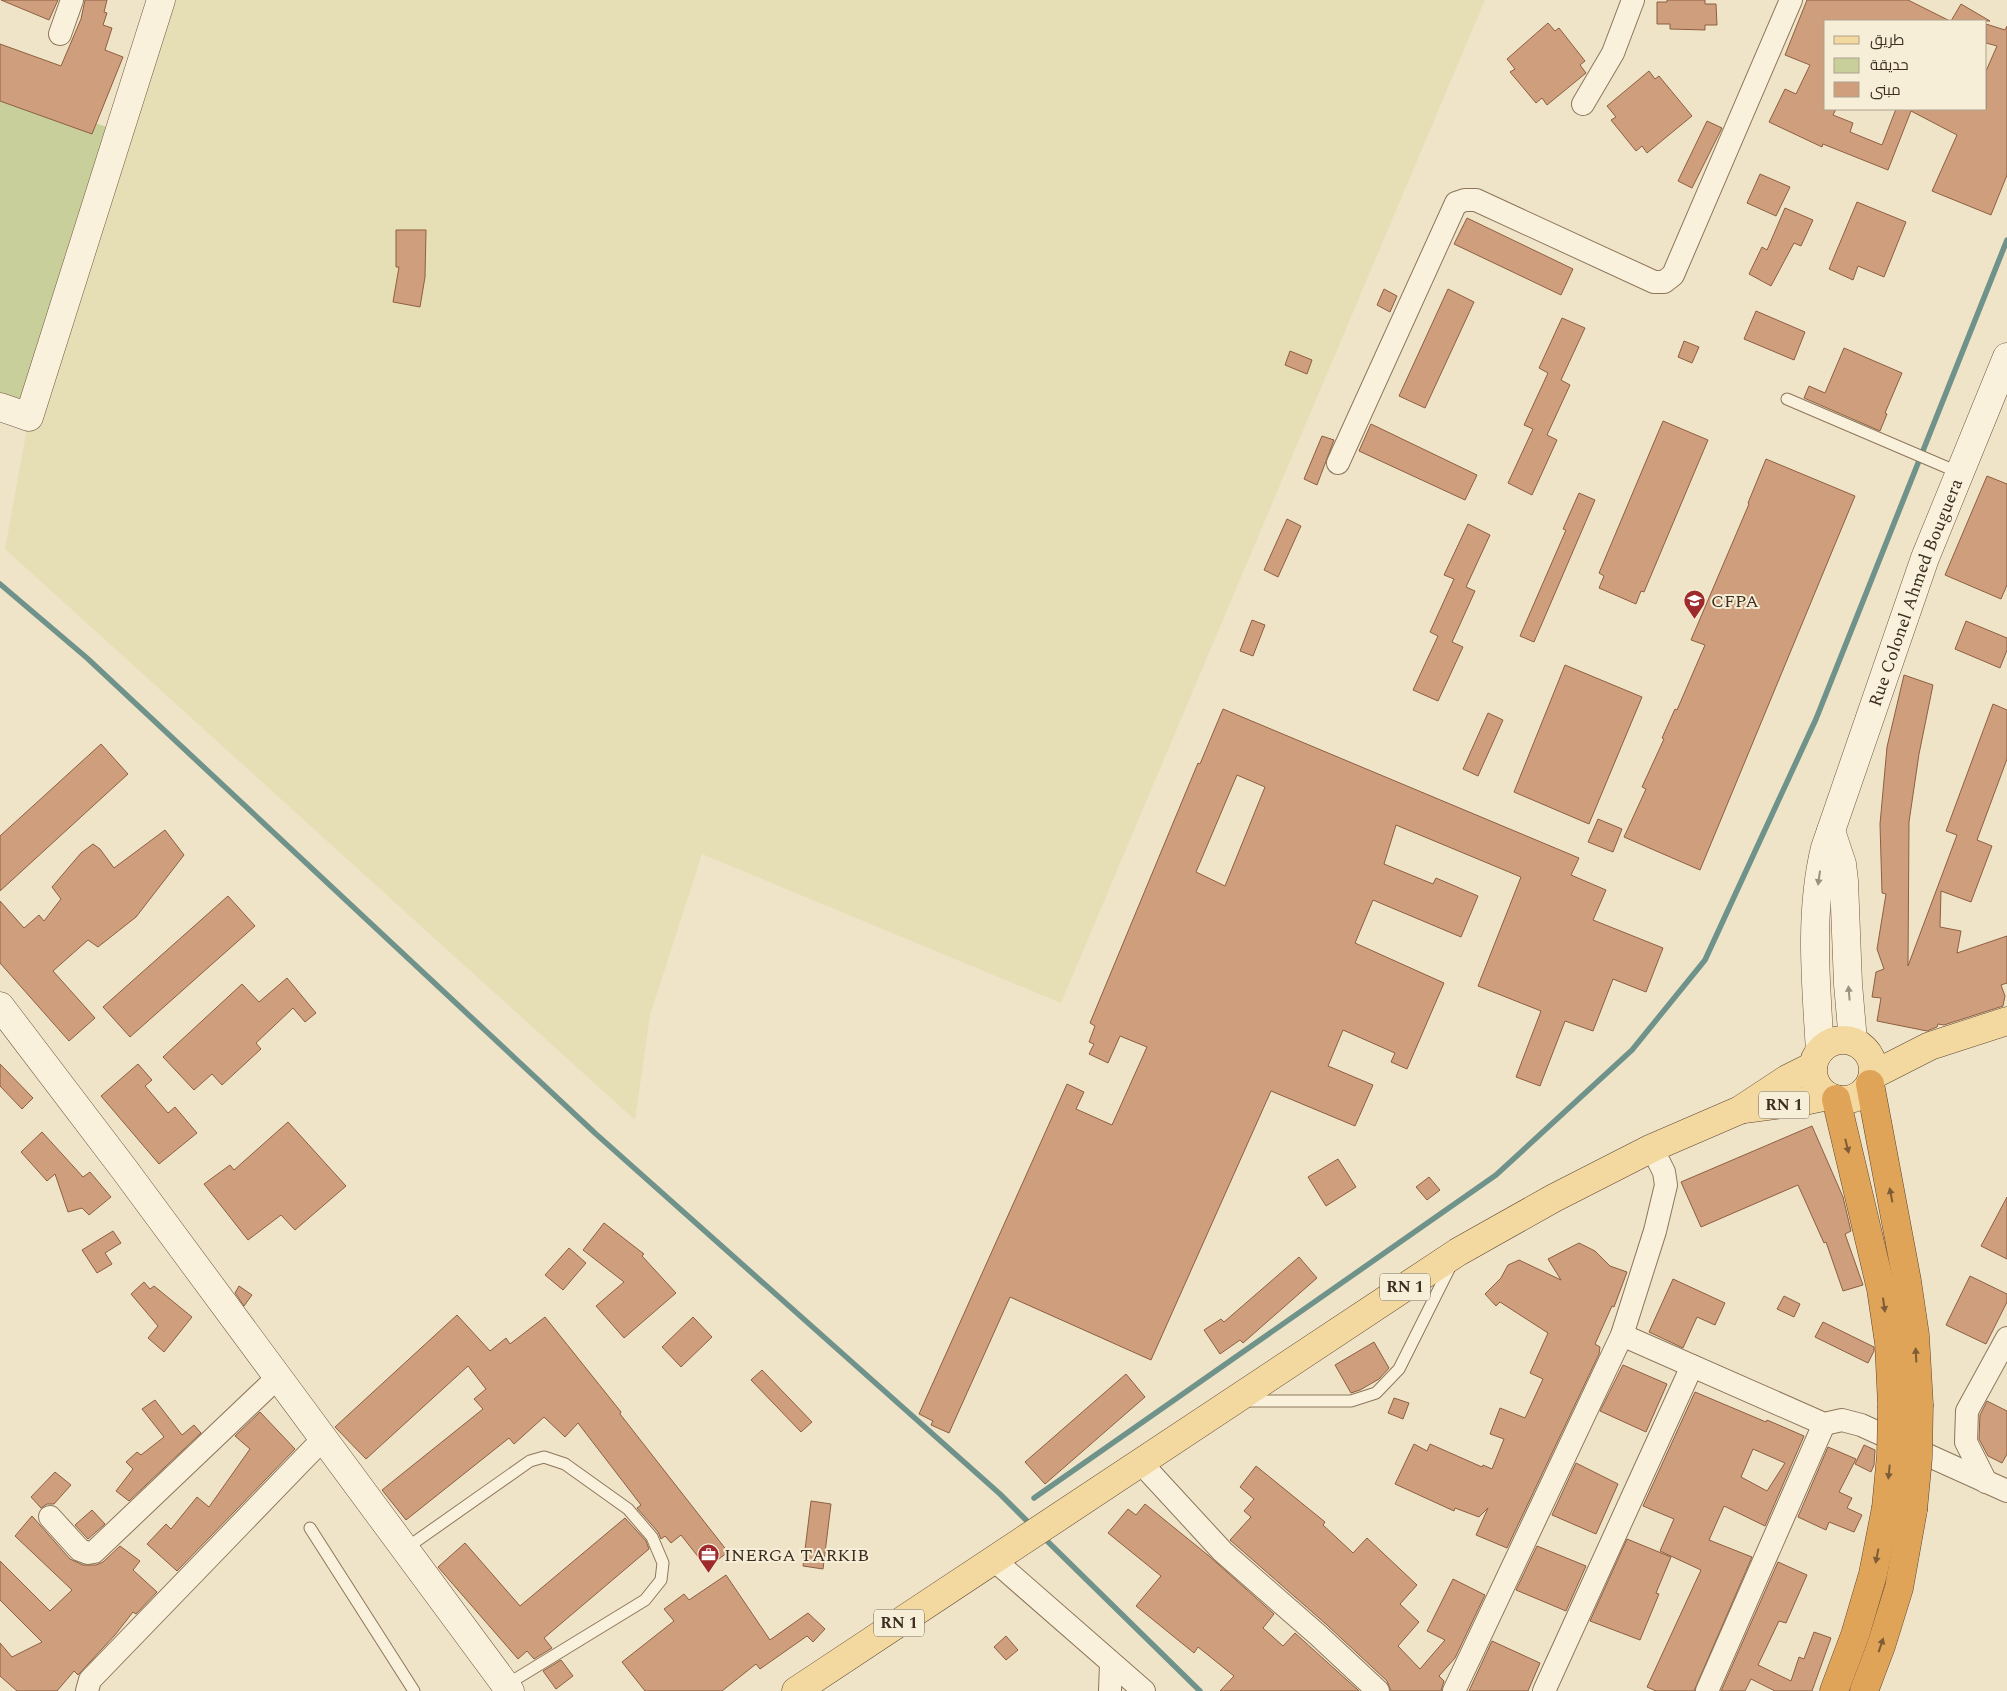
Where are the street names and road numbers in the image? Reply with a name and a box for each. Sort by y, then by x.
street label: Rue Colonel Ahmed Bouguera [1861,474,1970,710]
road number: RN 1 [1759,1092,1809,1118]
road number: RN 1 [1380,1274,1430,1300]
road number: RN 1 [874,1610,924,1636]

